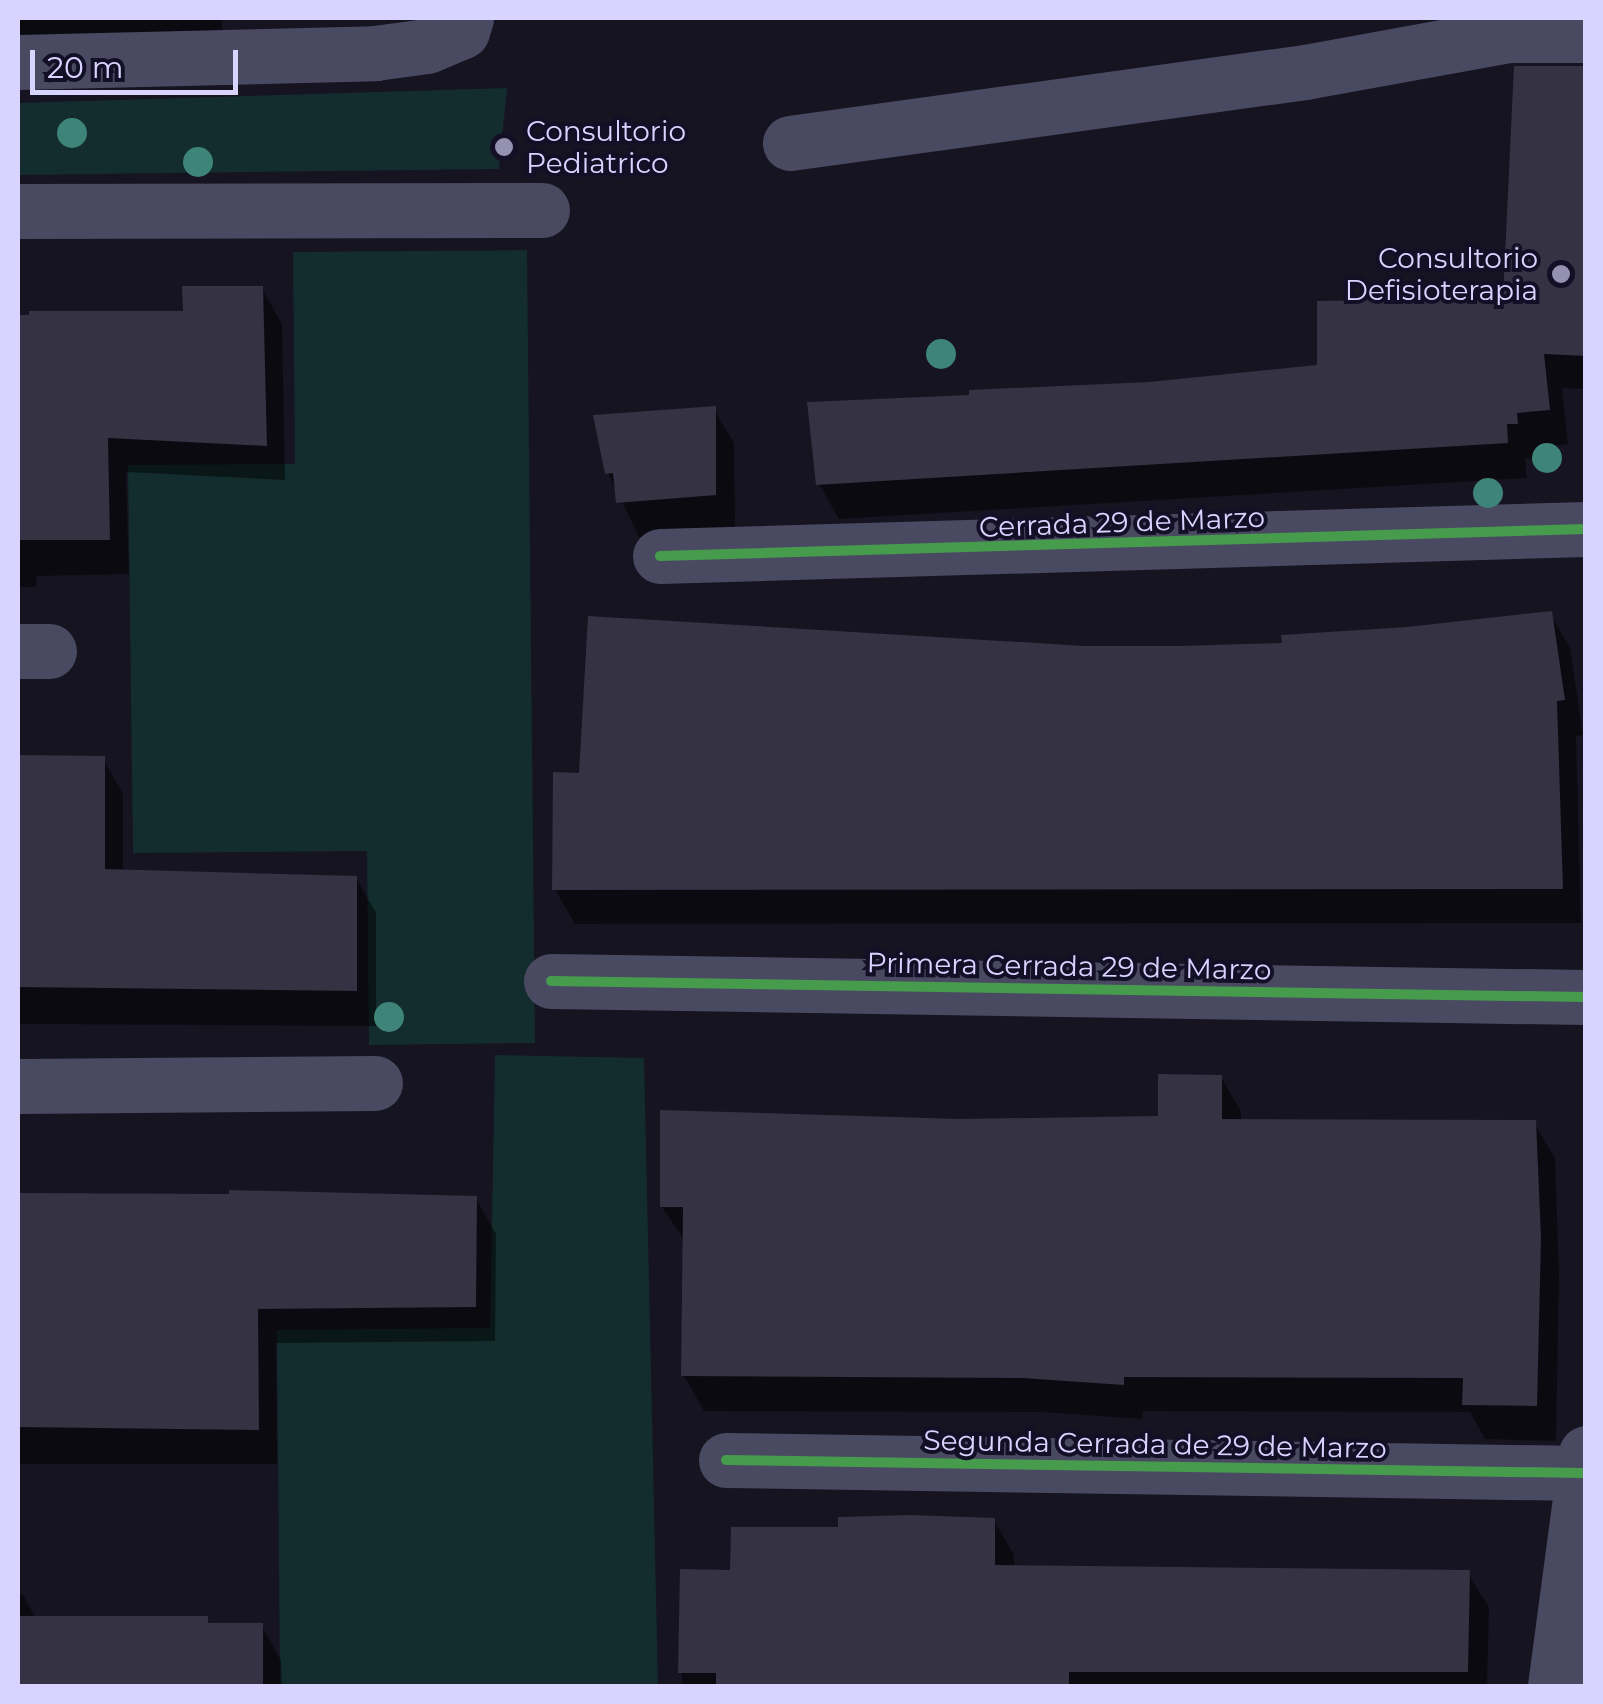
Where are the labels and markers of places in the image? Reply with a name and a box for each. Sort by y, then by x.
place label: Consultorio Pediatrico [526,114,686,180]
marker: Consultorio Pediatrico [491,134,517,160]
place label: Consultorio Defisioterapia [1345,241,1538,307]
marker: Consultorio Defisioterapia [1548,261,1574,287]

